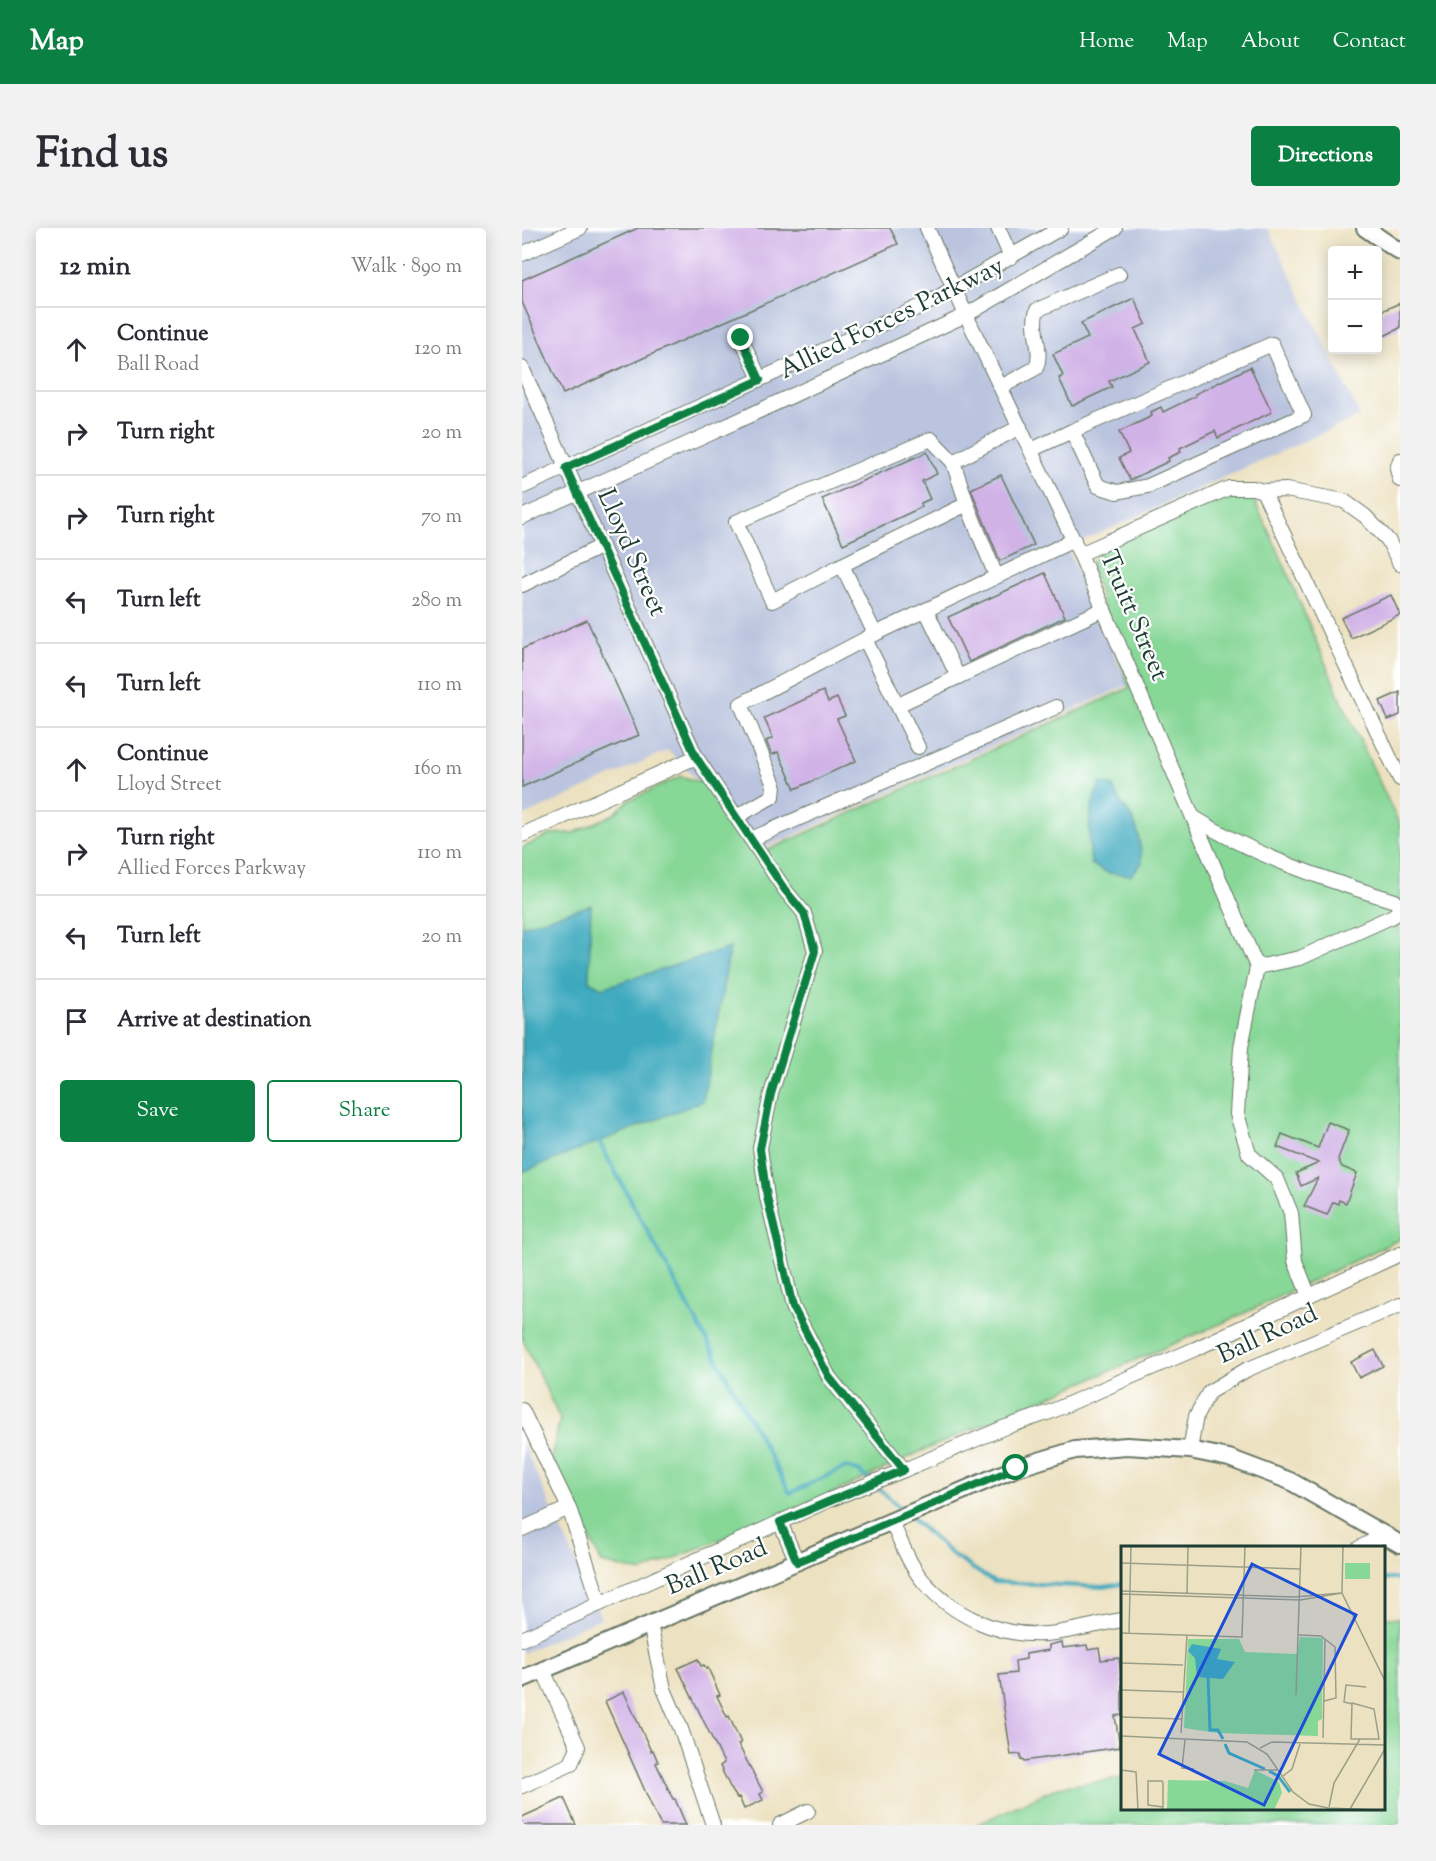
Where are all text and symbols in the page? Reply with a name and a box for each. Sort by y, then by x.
text: Map [30,22,84,62]
text: Home [1079,27,1134,57]
text: Map [1167,27,1208,57]
text: About [1241,27,1300,57]
text: Contact [1333,27,1406,57]
text: Find us [36,126,168,186]
button: Directions [1251,126,1400,186]
map controls [1328,246,1382,354]
button: + [1328,246,1382,300]
street label: Allied Forces Parkway [773,248,1011,390]
text: 12 min [60,249,131,286]
text: Walk · 890 m [350,253,462,282]
button: − [1328,300,1382,354]
text: Continue [117,319,208,351]
route end [727,324,753,350]
icon: ahead [60,333,93,366]
text: 120 m [414,335,462,364]
text: Ball Road [117,351,199,380]
icon: right [60,417,93,450]
text: Turn right [117,417,214,449]
text: 20 m [421,419,462,448]
street label: Lloyd Street [586,483,676,623]
icon: right [60,501,93,534]
text: Turn right [117,501,214,533]
text: 70 m [421,503,462,532]
street label: Truitt Street [1089,545,1177,687]
icon: left [60,585,93,618]
text: Turn left [117,585,200,617]
text: 280 m [411,587,462,616]
icon: left [60,669,93,702]
text: Turn left [117,669,200,701]
text: 110 m [417,671,462,700]
text: Continue [117,739,208,771]
icon: ahead [60,753,93,786]
text: 160 m [414,755,462,784]
text: Lloyd Street [117,771,222,800]
text: Turn right [117,823,214,855]
icon: right [60,837,93,870]
text: 110 m [417,839,462,868]
text: Allied Forces Parkway [117,855,306,884]
icon: left [60,921,93,954]
text: Turn left [117,921,200,953]
text: 20 m [421,923,462,952]
icon: arrive [60,1005,93,1038]
text: Arrive at destination [117,1005,312,1037]
button: Save [60,1080,255,1142]
button: Share [267,1080,462,1142]
street label: Ball Road [1212,1296,1325,1374]
route start [1002,1454,1028,1480]
street label: Ball Road [661,1530,774,1606]
inset map [1121,1546,1385,1810]

